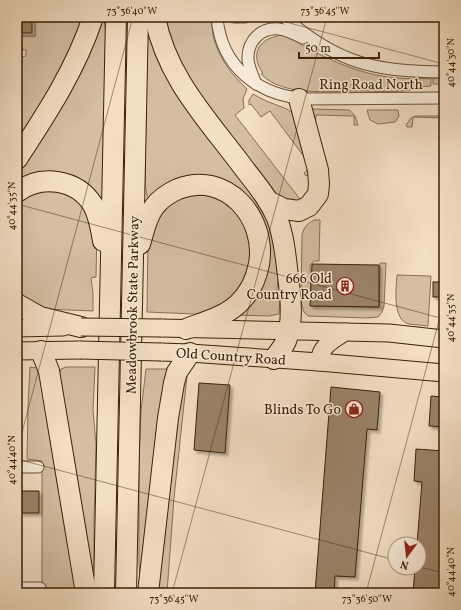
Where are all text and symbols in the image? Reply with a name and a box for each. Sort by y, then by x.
text: 73°36'40"W [107,4,157,18]
text: 73°36'45"W [300,4,350,18]
scale bar [299,34,379,60]
text: 40°44'30"N [444,38,458,88]
text: 50 m [305,41,331,57]
street label: Ring Road North [319,76,423,95]
text: 40°44'35"N [5,181,19,230]
street label: Meadowbrook State Parkway [122,215,145,394]
place label: 666 Old Country Road [247,270,332,305]
building icon: 666 Old Country Road [335,276,355,296]
text: 40°44'35"N [444,293,458,342]
street label: Old Country Road [175,344,287,371]
shop icon: Blinds To Go [344,399,364,419]
place label: Blinds To Go [264,401,341,420]
text: 40°44'40"N [5,435,19,485]
north arrow [387,536,427,576]
text: 40°44'40"N [444,547,458,597]
text: N [399,556,411,572]
text: 73°36'45"W [149,592,199,606]
text: 73°36'50"W [342,592,392,606]

